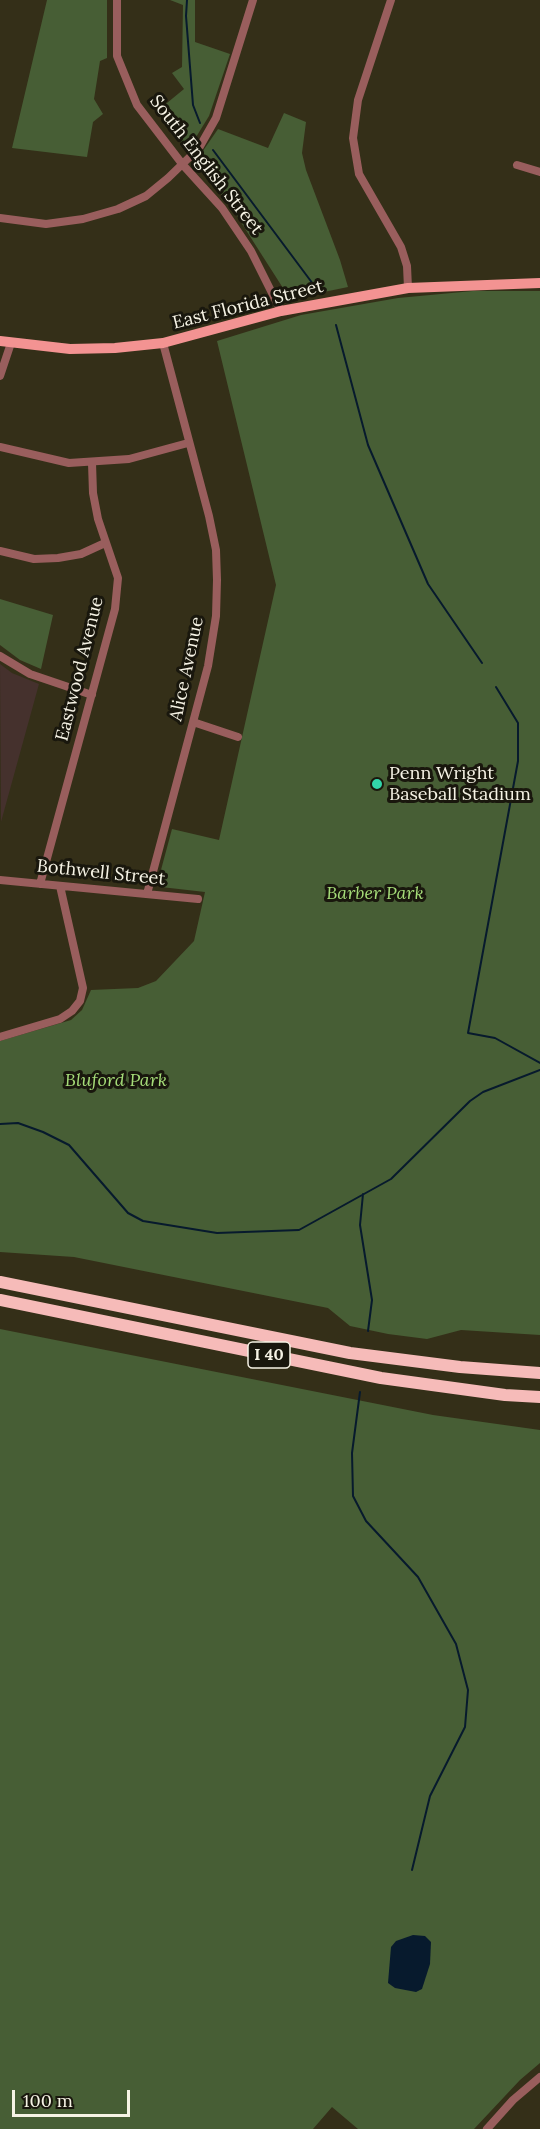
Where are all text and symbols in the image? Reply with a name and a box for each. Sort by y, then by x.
street label: South English Street [145,91,267,239]
street label: East Florida Street [170,276,326,334]
street label: Eastwood Avenue [52,595,108,743]
street label: Alice Avenue [165,615,209,723]
place label: Penn Wright Baseball Stadium [389,763,531,806]
marker: Penn Wright Baseball Stadium [370,777,384,791]
street label: Bothwell Street [36,856,166,890]
park label: Barber Park [326,883,424,905]
park label: Bluford Park [65,1070,167,1092]
road number: I 40 [248,1342,290,1368]
scale bar [15,2078,134,2116]
text: 100 m [23,2089,73,2112]

